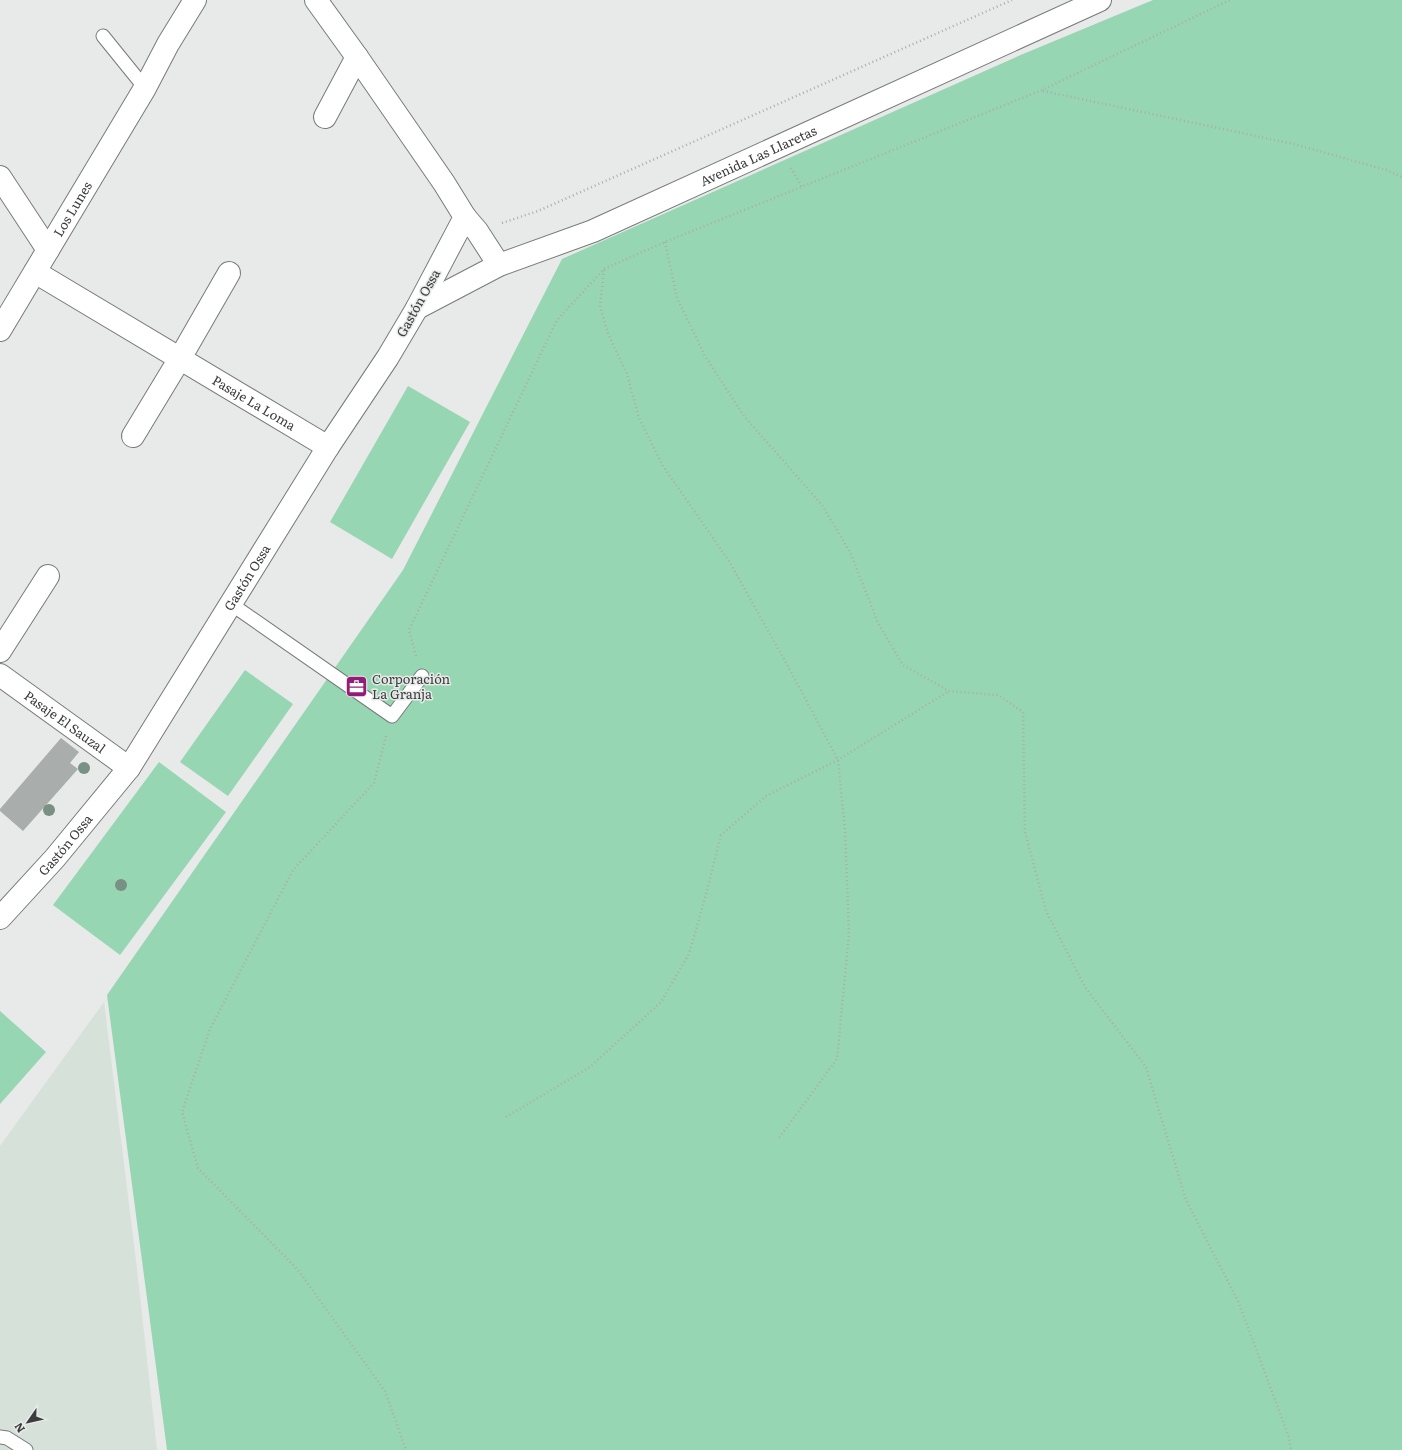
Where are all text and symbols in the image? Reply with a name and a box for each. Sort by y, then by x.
street label: Avenida Las Llaretas [697,120,820,190]
street label: Los Lunes [48,177,96,240]
street label: Gastón Ossa [391,265,444,340]
street label: Pasaje La Loma [209,370,299,435]
street label: Gastón Ossa [219,540,274,614]
place label: Corporación La Granja [372,669,451,703]
office icon: Corporación La Granja [343,673,369,699]
street label: Pasaje El Sauzal [21,686,110,758]
street label: Gastón Ossa [34,810,96,879]
north arrow [8,1402,48,1442]
text: N [10,1420,28,1436]

